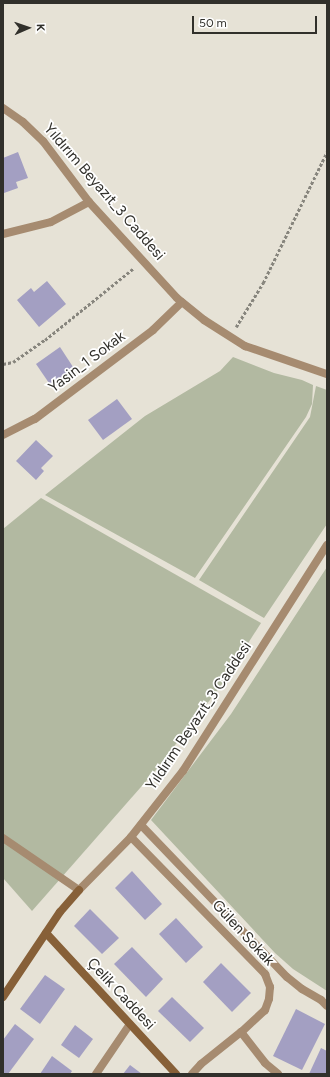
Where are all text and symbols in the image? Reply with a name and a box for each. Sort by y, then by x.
north arrow [8,8,48,48]
scale bar [194,8,319,34]
text: 50 m [199,16,227,30]
text: K [34,24,47,31]
street label: Yıldırım Beyazıt_3 Caddesi [40,120,168,264]
street label: Yasin_1 Sokak [45,327,129,397]
street label: Yıldırım Beyazıt_3 Caddesi [143,638,255,794]
street label: Gülen Sokak [208,896,278,970]
street label: Çelik Caddesi [83,954,159,1034]

